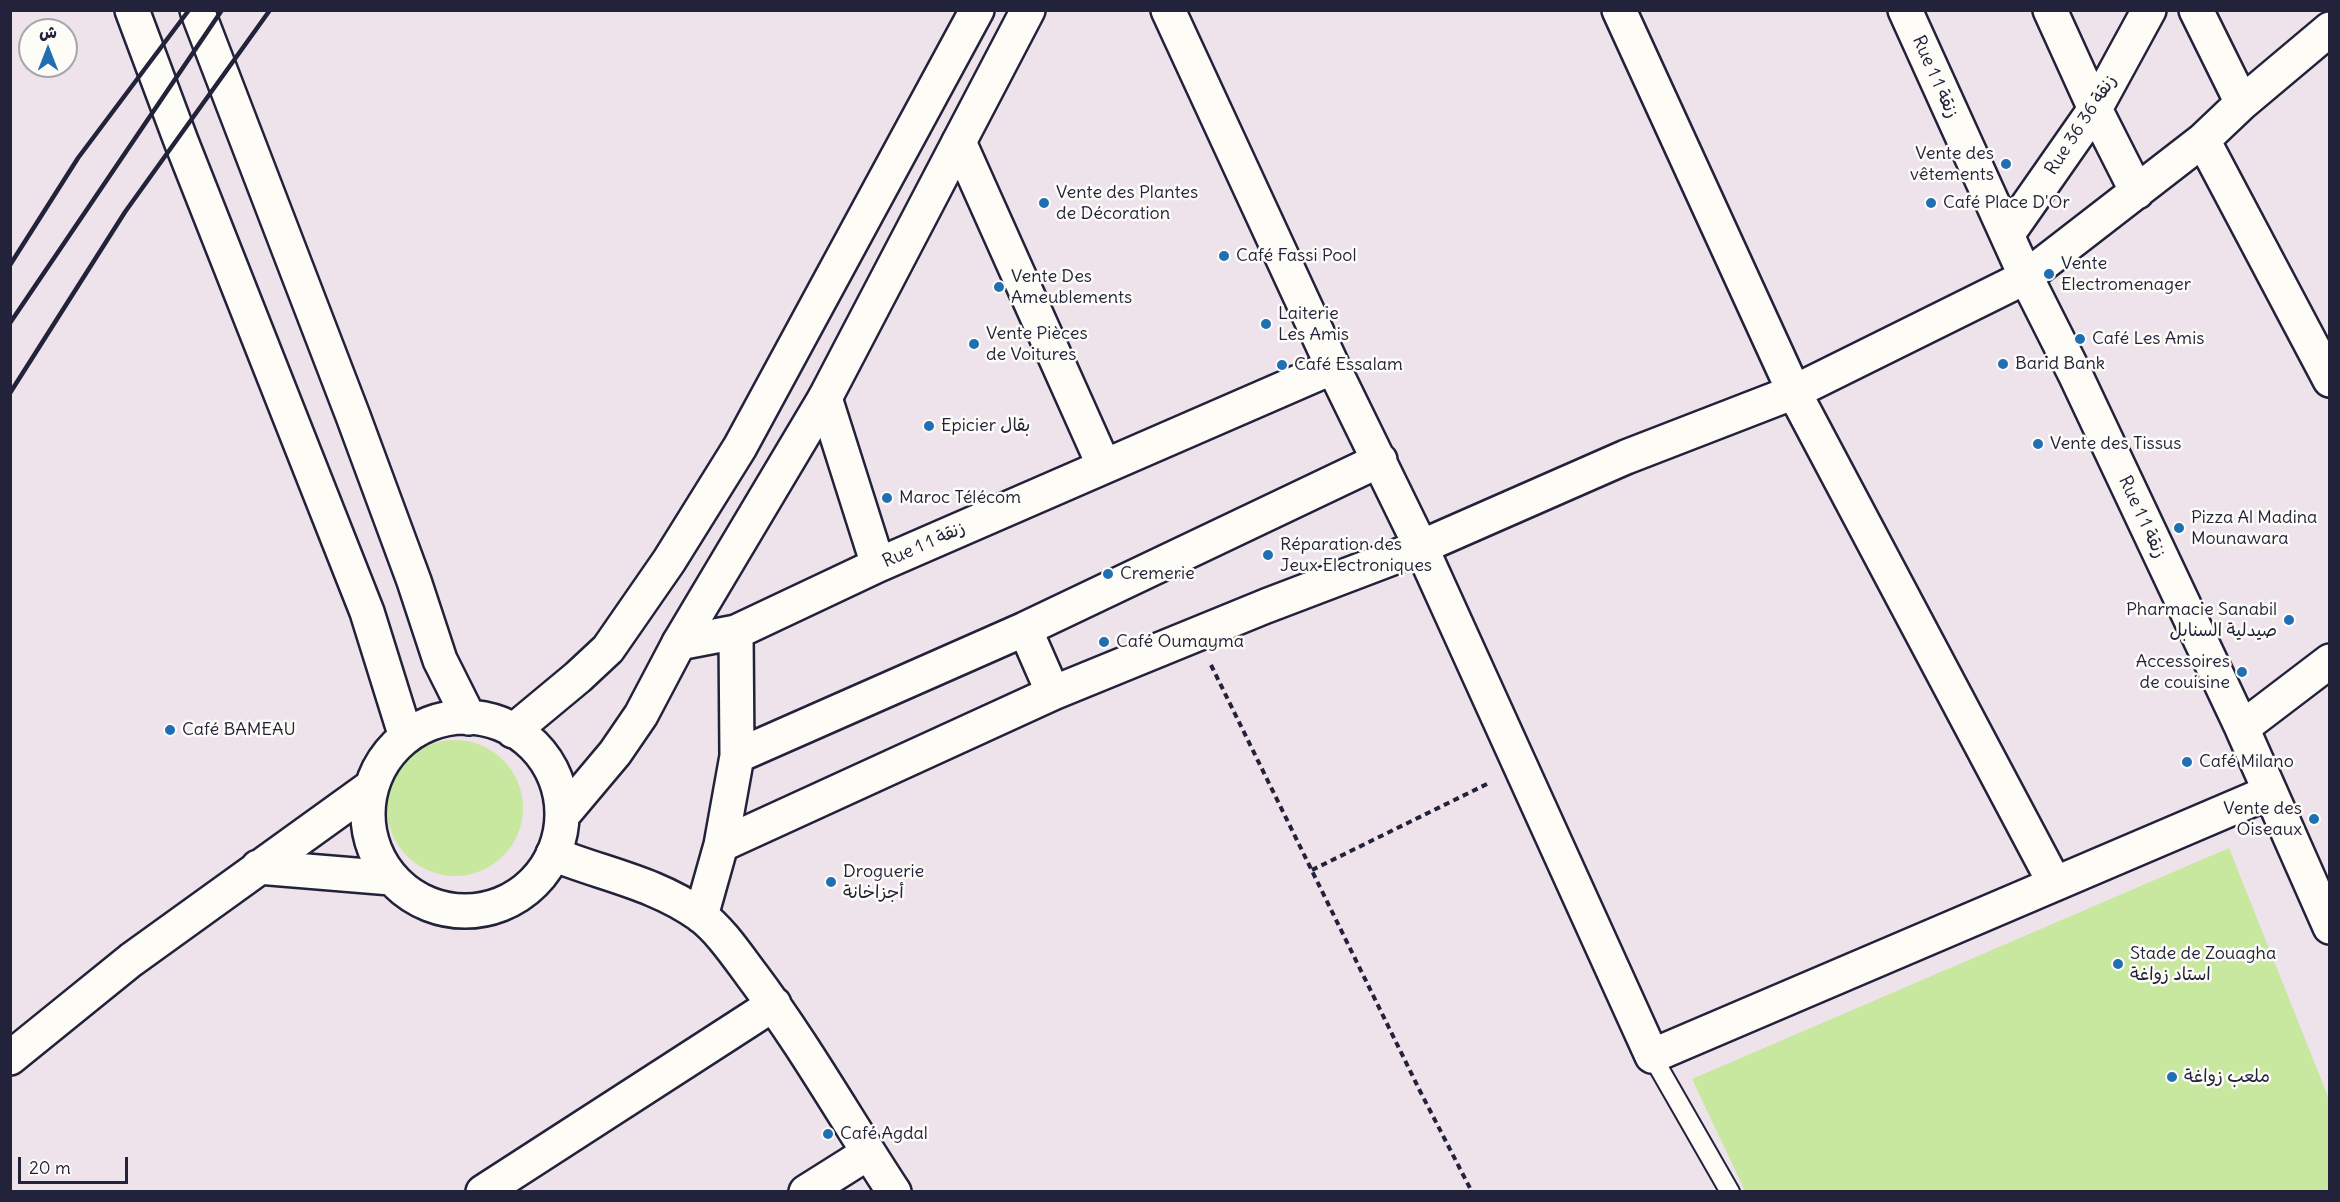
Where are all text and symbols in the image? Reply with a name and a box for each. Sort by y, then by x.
north arrow [18,18,78,78]
text: ش [39,22,57,42]
street label: Rue 1 زنقة 1 [1907,32,1963,122]
street label: Rue 36 زنقة 36 [2041,71,2121,179]
place label: Vente des vêtements [1910,143,1994,186]
marker: Vente des vêtements [1999,157,2013,171]
place label: Vente des Plantes de Décoration [1056,182,1198,224]
place label: Café Place D'Or [1943,192,2070,214]
marker: Vente des Plantes de Décoration [1037,196,1051,210]
marker: Café Place D'Or [1924,196,1938,210]
place label: Café Fassi Pool [1236,245,1356,267]
marker: Café Fassi Pool [1217,249,1231,263]
place label: Vente Electromenager [2061,253,2191,296]
place label: Vente Des Ameublements [1011,266,1132,308]
marker: Vente Electromenager [2042,267,2056,281]
marker: Vente Des Ameublements [992,280,1006,294]
place label: Laiterie Les Amis [1278,303,1349,346]
marker: Laiterie Les Amis [1259,317,1273,331]
place label: Vente Pièces de Voitures [986,323,1088,366]
place label: Café Les Amis [2092,328,2204,350]
marker: Café Les Amis [2073,332,2087,346]
marker: Vente Pièces de Voitures [967,337,981,351]
place label: Barid Bank [2015,353,2105,375]
place label: Café Essalam [1294,354,1403,376]
marker: Barid Bank [1996,357,2010,371]
marker: Café Essalam [1275,358,1289,372]
place label: Epicier بقال [941,415,1030,437]
marker: Epicier بقال [922,419,936,433]
place label: Vente des Tissus [2050,433,2182,455]
marker: Vente des Tissus [2031,437,2045,451]
street label: Rue 1 زنقة 1 [2114,473,2170,561]
place label: Maroc Télécom [899,487,1021,509]
marker: Maroc Télécom [880,491,894,505]
place label: Pizza Al Madina Mounawara [2191,507,2317,550]
street label: Rue 1 زنقة 1 [879,517,969,573]
marker: Pizza Al Madina Mounawara [2172,521,2186,535]
place label: Réparation des Jeux Electroniques [1280,534,1432,576]
marker: Réparation des Jeux Electroniques [1261,548,1275,562]
place label: Cremerie [1120,563,1195,585]
marker: Cremerie [1101,567,1115,581]
place label: Pharmacie Sanabil صيدلية السنابل [2126,599,2277,642]
marker: Pharmacie Sanabil صيدلية السنابل [2282,613,2296,627]
place label: Café Oumayma [1116,631,1244,653]
marker: Café Oumayma [1097,635,1111,649]
place label: Accessoires de couisine [2136,651,2230,694]
marker: Accessoires de couisine [2235,665,2249,679]
place label: Café BAMEAU [182,719,296,741]
marker: Café BAMEAU [163,723,177,737]
place label: Café Milano [2199,751,2294,773]
marker: Café Milano [2180,755,2194,769]
place label: Vente des Oiseaux [2223,798,2302,840]
marker: Vente des Oiseaux [2307,812,2321,826]
place label: Droguerie أجزاخانة [843,861,924,904]
marker: Droguerie أجزاخانة [824,875,838,889]
place label: Stade de Zouagha استاد زواغة [2130,943,2276,986]
marker: Stade de Zouagha استاد زواغة [2111,957,2125,971]
place label: ملعب زواغة [2184,1066,2270,1088]
marker: ملعب زواغة [2165,1070,2179,1084]
place label: Café Agdal [840,1123,928,1145]
marker: Café Agdal [821,1127,835,1141]
scale bar [21,1145,130,1183]
text: 20 m [29,1156,71,1179]

